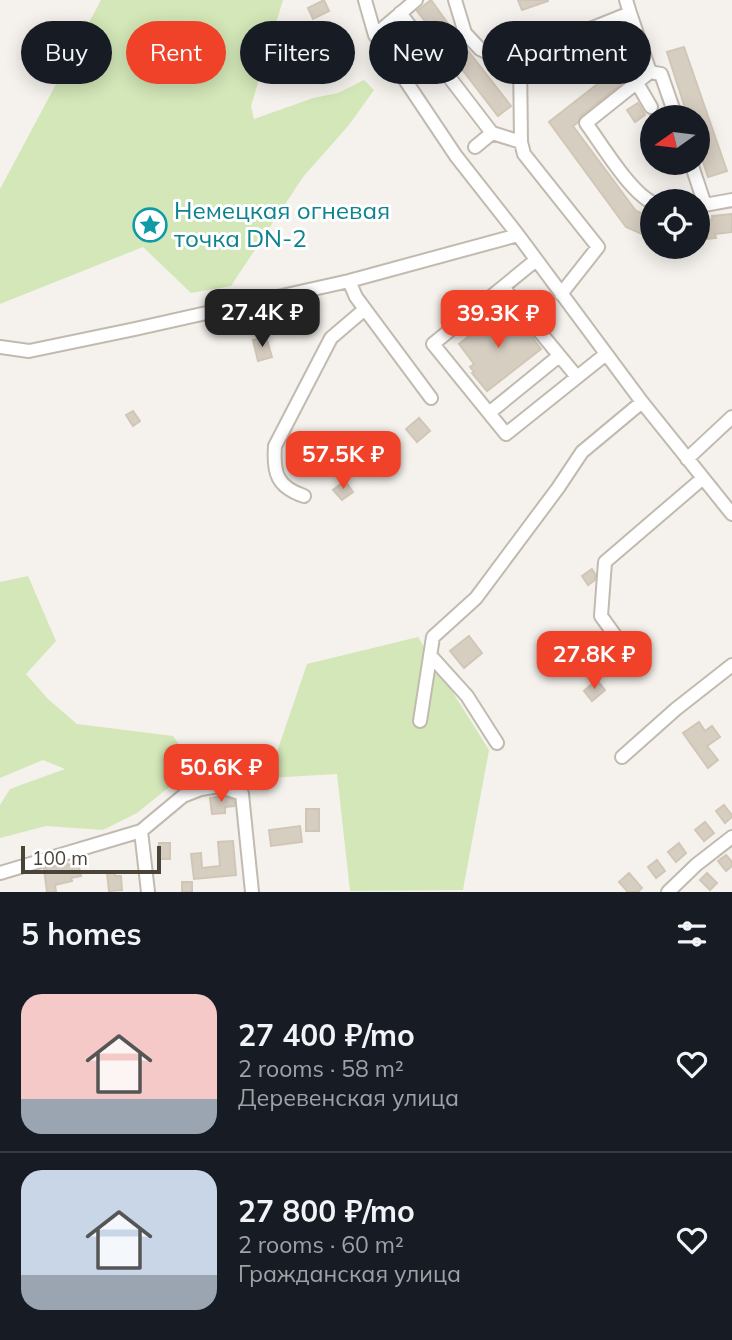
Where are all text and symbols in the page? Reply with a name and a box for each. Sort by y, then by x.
chip: Buy [21,21,112,84]
chip: Rent [126,21,226,84]
chip: Filters [240,21,355,84]
chip: New [369,21,468,84]
chip: Apartment [482,21,651,84]
north arrow [640,105,710,175]
map controls [640,105,710,259]
button: locate [640,189,710,259]
place label: Немецкая огневая точка DN-2 [174,195,390,253]
place icon: Немецкая огневая точка DN-2 [131,206,169,244]
pin: 27.4K ₽ [197,290,327,349]
pin: 39.3K ₽ [433,290,563,350]
text: 27.4K ₽ [221,297,303,326]
text: 39.3K ₽ [457,298,539,327]
pin: 57.5K ₽ [278,432,408,491]
text: 57.5K ₽ [302,439,384,468]
pin: 27.8K ₽ [529,632,659,691]
text: 27.8K ₽ [553,639,635,668]
pin: 50.6K ₽ [156,744,286,804]
text: 50.6K ₽ [180,752,262,781]
scale bar [21,843,161,875]
text: 100 m [32,846,88,870]
text: 5 homes [21,915,142,953]
icon: filters [673,915,711,953]
text: 27 400 ₽/mo [238,1016,415,1054]
icon: home [77,1022,161,1106]
icon: heart [673,1045,711,1083]
text: 2 rooms · 58 m² [238,1054,404,1083]
text: Деревенская улица [238,1083,459,1112]
text: 27 800 ₽/mo [238,1192,415,1230]
icon: home [77,1198,161,1282]
icon: heart [673,1221,711,1259]
text: 2 rooms · 60 m² [238,1230,404,1259]
text: Гражданская улица [238,1259,461,1288]

